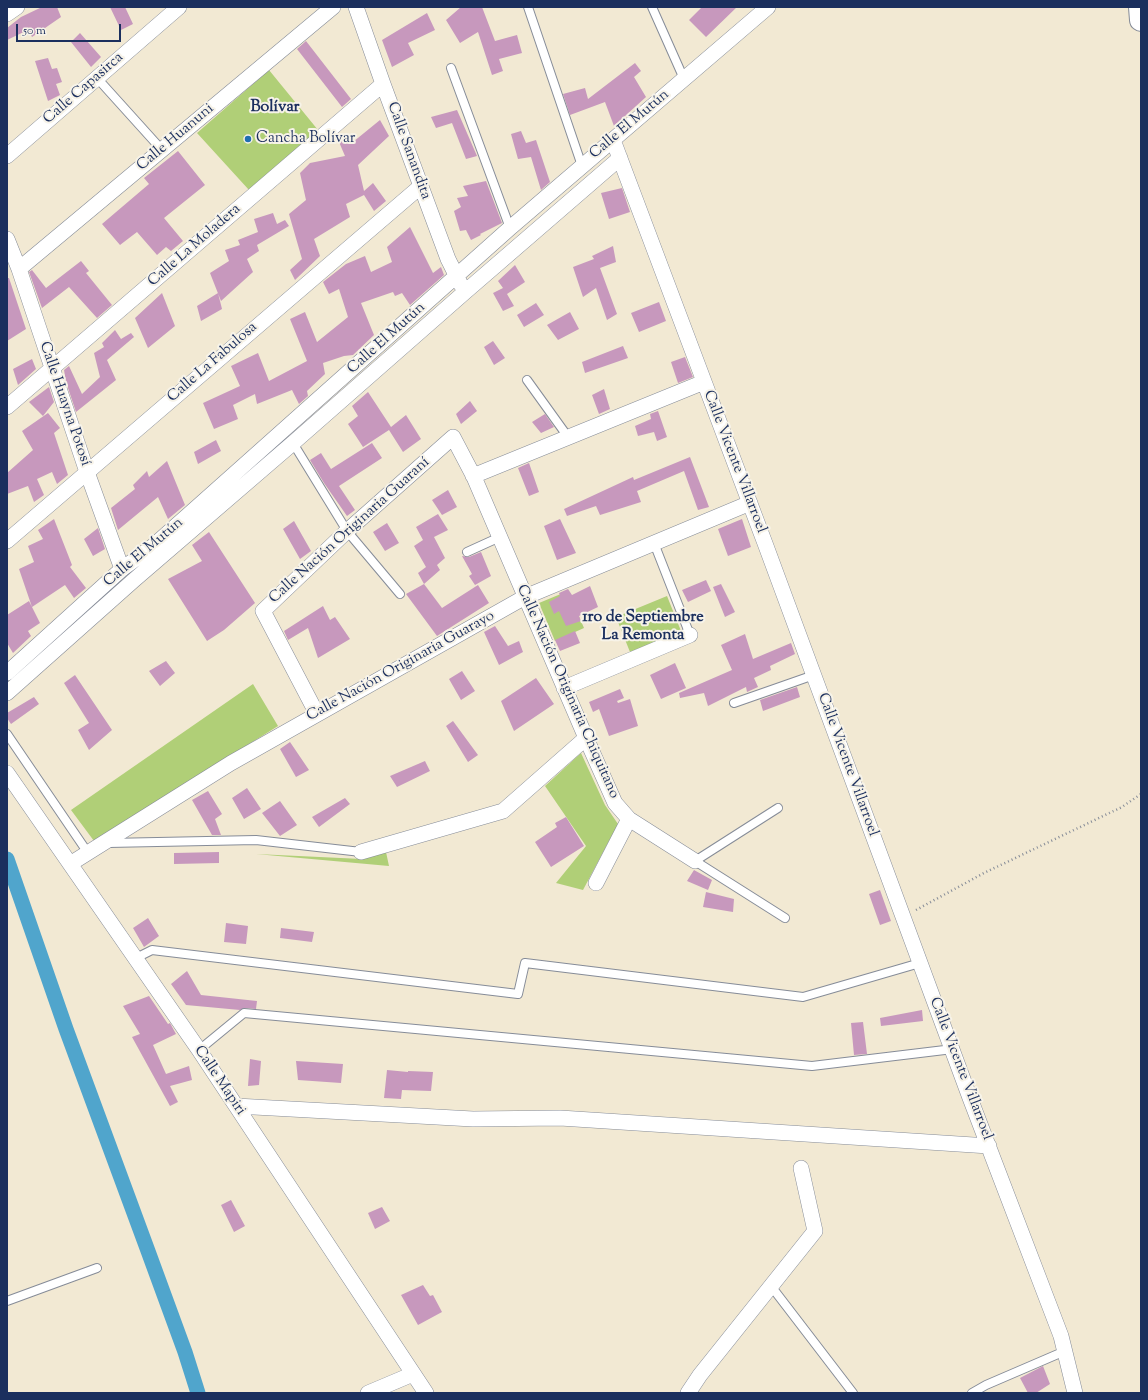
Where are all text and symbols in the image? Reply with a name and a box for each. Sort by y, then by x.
scale bar [18,16,123,42]
text: 50 m [23,22,46,40]
street label: Calle Capasirca [40,49,128,129]
street label: Calle El Mutún [586,86,674,164]
district label: Bolívar [250,98,300,118]
street label: Calle Sanandita [382,100,434,202]
street label: Calle Huanuni [134,101,218,175]
place label: Cancha Bolívar [256,130,355,148]
marker: Cancha Bolívar [243,134,253,144]
street label: Calle La Moladera [145,201,245,291]
street label: Calle El Mutún [344,299,430,379]
street label: Calle La Fabulosa [164,319,262,407]
street label: Calle Huayna Potosí [34,339,94,469]
street label: Calle Vicente Villarroel [698,388,770,536]
street label: Calle Nación Originaria Guaraní [266,454,434,608]
street label: Calle El Mutún [100,514,188,592]
street label: Calle Nación Originaria Chiquitano [512,582,622,802]
street label: Calle Nación Originaria Guarayo [304,608,498,726]
district label: 1ro de Septiembre La Remonta [582,608,704,646]
street label: Calle Vicente Villarroel [813,691,881,839]
street label: Calle Vicente Villarroel [924,995,996,1143]
street label: Calle Mapiri [189,1043,249,1119]

